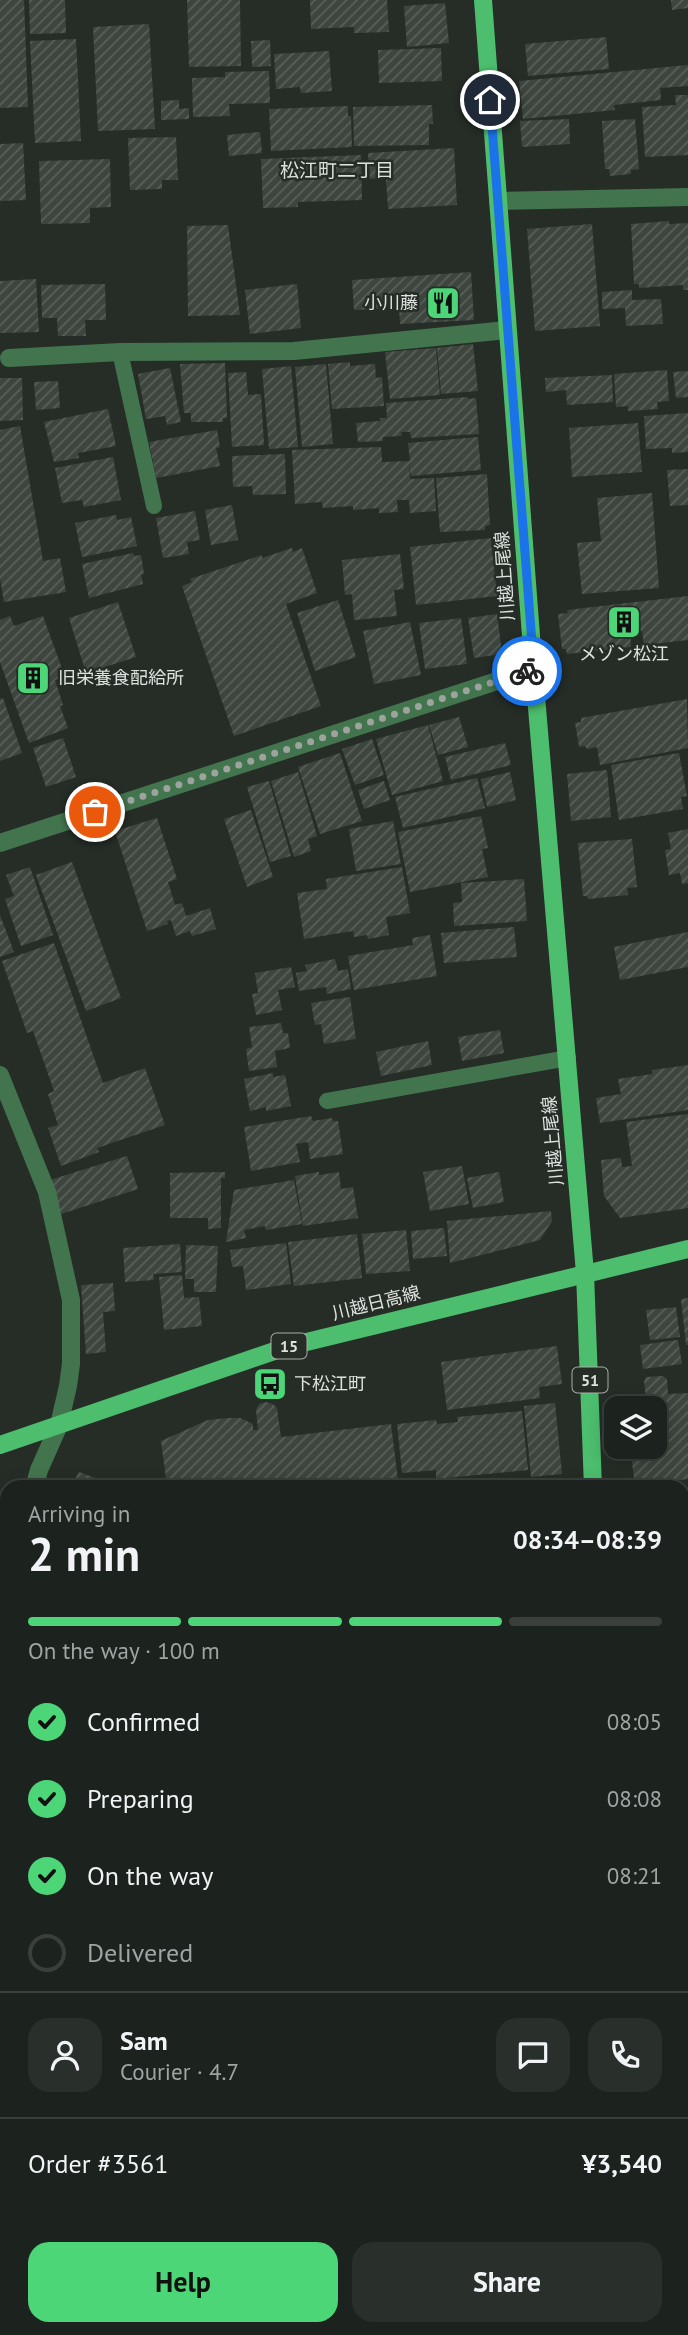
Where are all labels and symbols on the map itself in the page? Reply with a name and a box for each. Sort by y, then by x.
pin [460,70,520,130]
district label: 松江町二丁目 [280,158,394,182]
restaurant icon: 小川藤 [424,284,462,322]
place label: 小川藤 [364,291,418,314]
street label: 川越上尾線 [490,530,519,622]
building icon: メゾン松江 [605,603,643,641]
courier [492,636,562,706]
place label: メゾン松江 [579,642,669,665]
building icon: 旧栄養食配給所 [14,659,52,697]
place label: 旧栄養食配給所 [58,666,184,689]
pin [65,782,125,842]
street label: 川越上尾線 [537,1095,568,1187]
street label: 川越日高線 [329,1280,422,1325]
road number: 15 [272,1334,306,1358]
bus stop icon: 下松江町 [251,1365,289,1403]
road number: 51 [572,1368,608,1392]
place label: 下松江町 [294,1372,366,1395]

